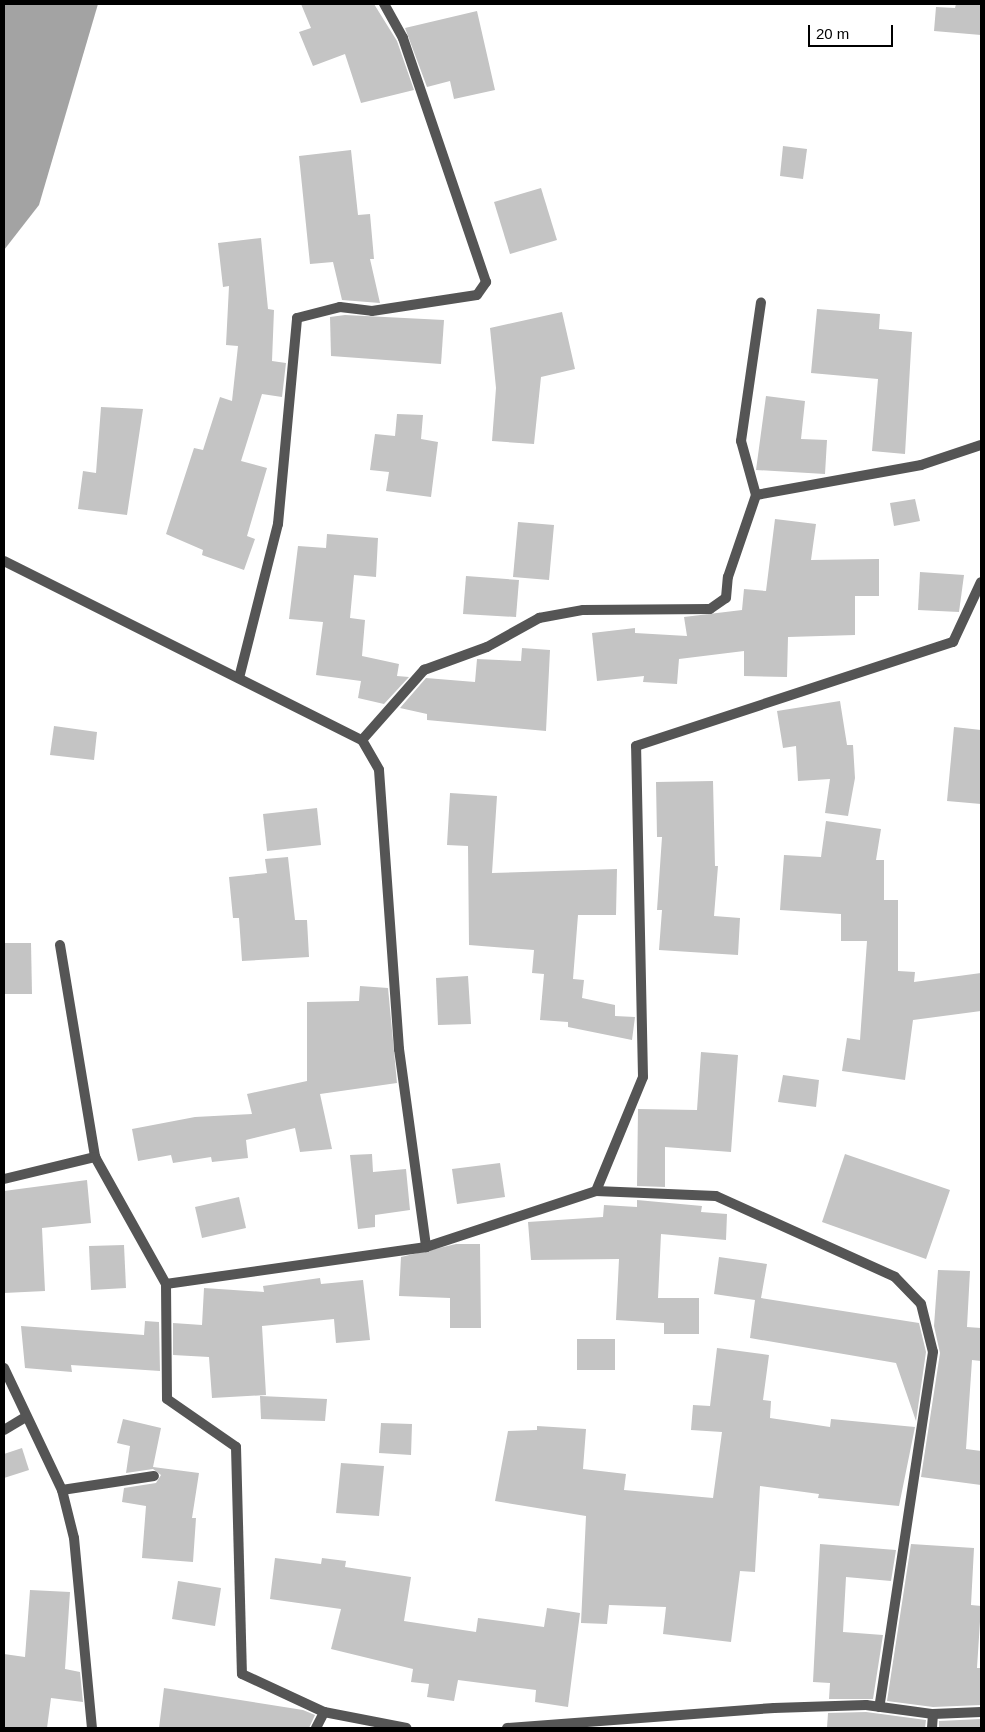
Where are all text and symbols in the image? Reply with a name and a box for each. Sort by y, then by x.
scale bar [810,15,895,47]
text: 20 m [816,25,849,42]

